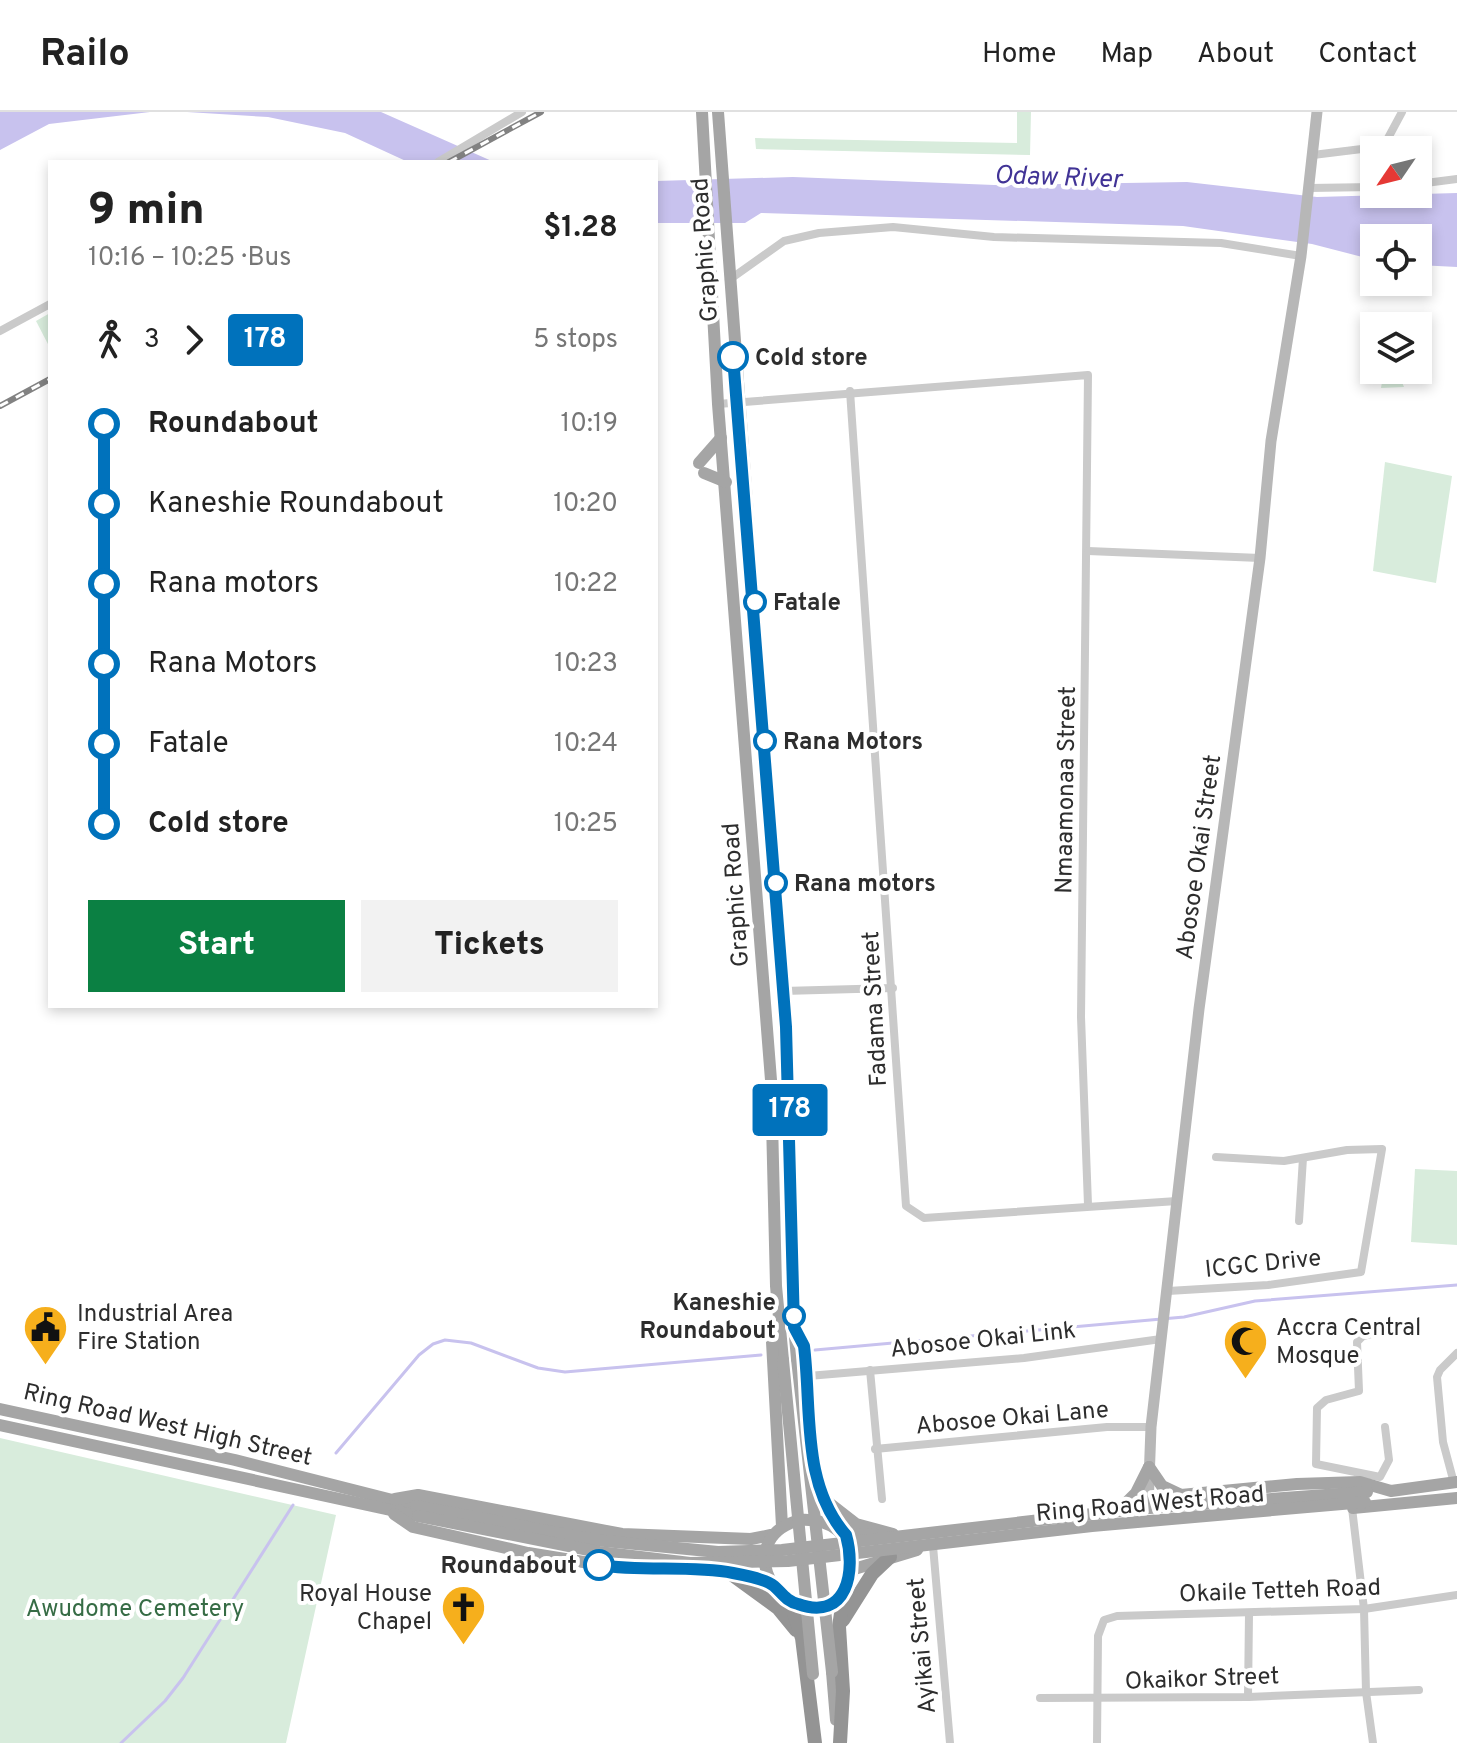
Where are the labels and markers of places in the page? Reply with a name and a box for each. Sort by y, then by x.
marker: Cold store [718,342,748,372]
place label: Cold store [755,344,868,374]
place label: Fatale [773,589,841,619]
marker: Fatale [744,591,766,613]
place label: Rana Motors [783,728,923,758]
marker: Rana Motors [754,730,776,752]
place label: Rana motors [794,870,936,900]
marker: Rana motors [765,872,787,894]
place label: Kaneshie Roundabout [640,1289,776,1347]
place label: Industrial Area Fire Station [77,1300,233,1358]
public building icon: Industrial Area Fire Station [22,1303,70,1366]
marker: Kaneshie Roundabout [783,1305,805,1327]
place label: Accra Central Mosque [1276,1314,1421,1372]
mosque icon: Accra Central Mosque [1221,1317,1269,1380]
marker: Roundabout [584,1550,614,1580]
place label: Roundabout [441,1552,577,1582]
place label: Royal House Chapel [299,1580,432,1638]
church icon: Royal House Chapel [439,1583,487,1646]

